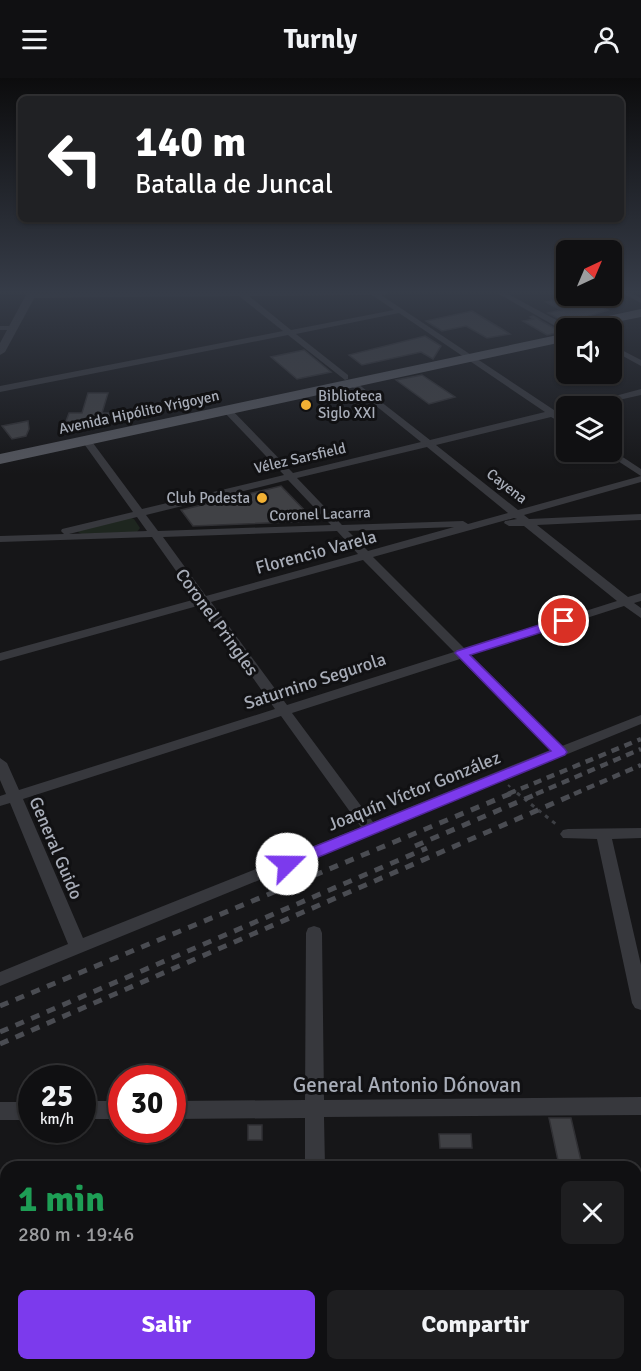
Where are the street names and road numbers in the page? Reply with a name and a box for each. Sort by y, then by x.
street label: Avenida Hipólito Yrigoyen [57,386,221,438]
street label: Vélez Sarsfield [252,439,348,477]
street label: Cayena [483,465,531,507]
street label: Coronel Lacarra [269,503,371,525]
street label: Florencio Varela [253,525,379,579]
street label: Coronel Pringles [171,564,263,680]
street label: Saturnino Segurola [241,648,389,714]
street label: Joaquín Víctor González [324,746,504,836]
street label: General Guido [25,793,87,903]
street label: General Antonio Dónovan [293,1072,521,1098]

